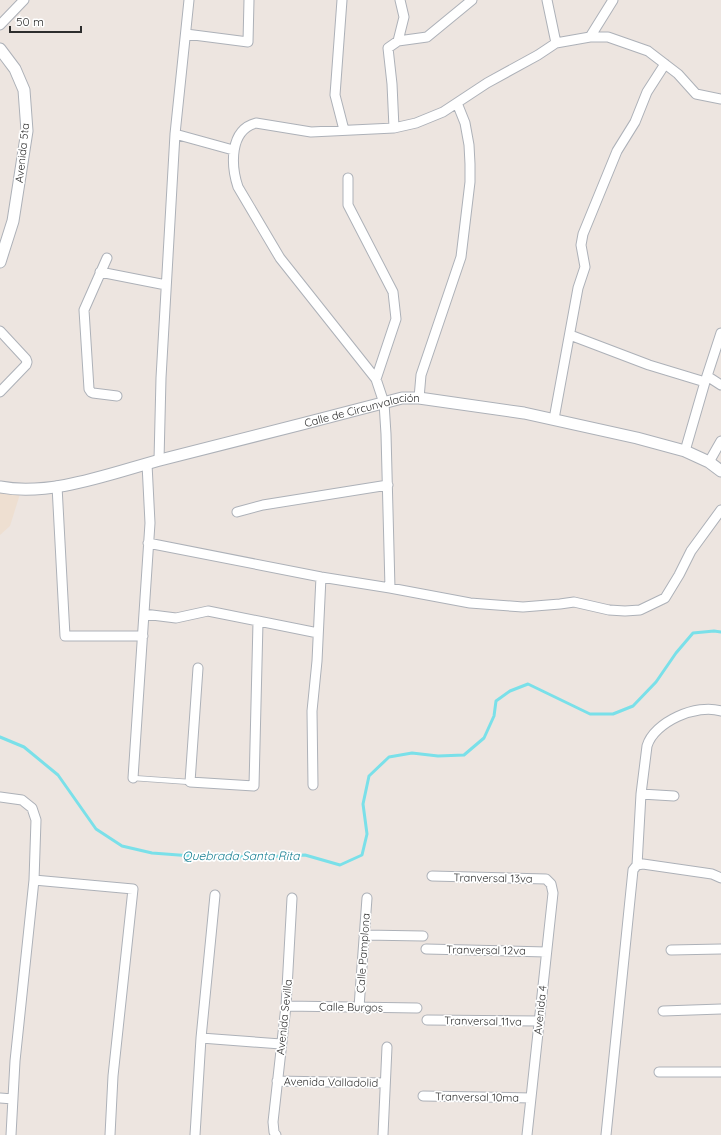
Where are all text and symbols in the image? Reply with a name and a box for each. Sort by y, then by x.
scale bar [10,8,81,34]
text: 50 m [16,14,44,29]
street label: Avenida 5ta [12,122,32,184]
street label: Calle de Circunvalación [303,391,420,430]
water label: Quebrada Santa Rita [182,848,300,863]
street label: Tranversal 13va [453,870,533,886]
street label: Calle Pamplona [353,913,373,993]
street label: Tranversal 12va [446,942,526,958]
street label: Avenida Sevilla [273,978,295,1056]
street label: Avenida 4 [530,984,550,1035]
street label: Calle Burgos [319,999,383,1015]
street label: Tranversal 11va [444,1013,522,1029]
street label: Avenida Valladolid [284,1074,378,1090]
street label: Tranversal 10ma [435,1089,519,1105]

